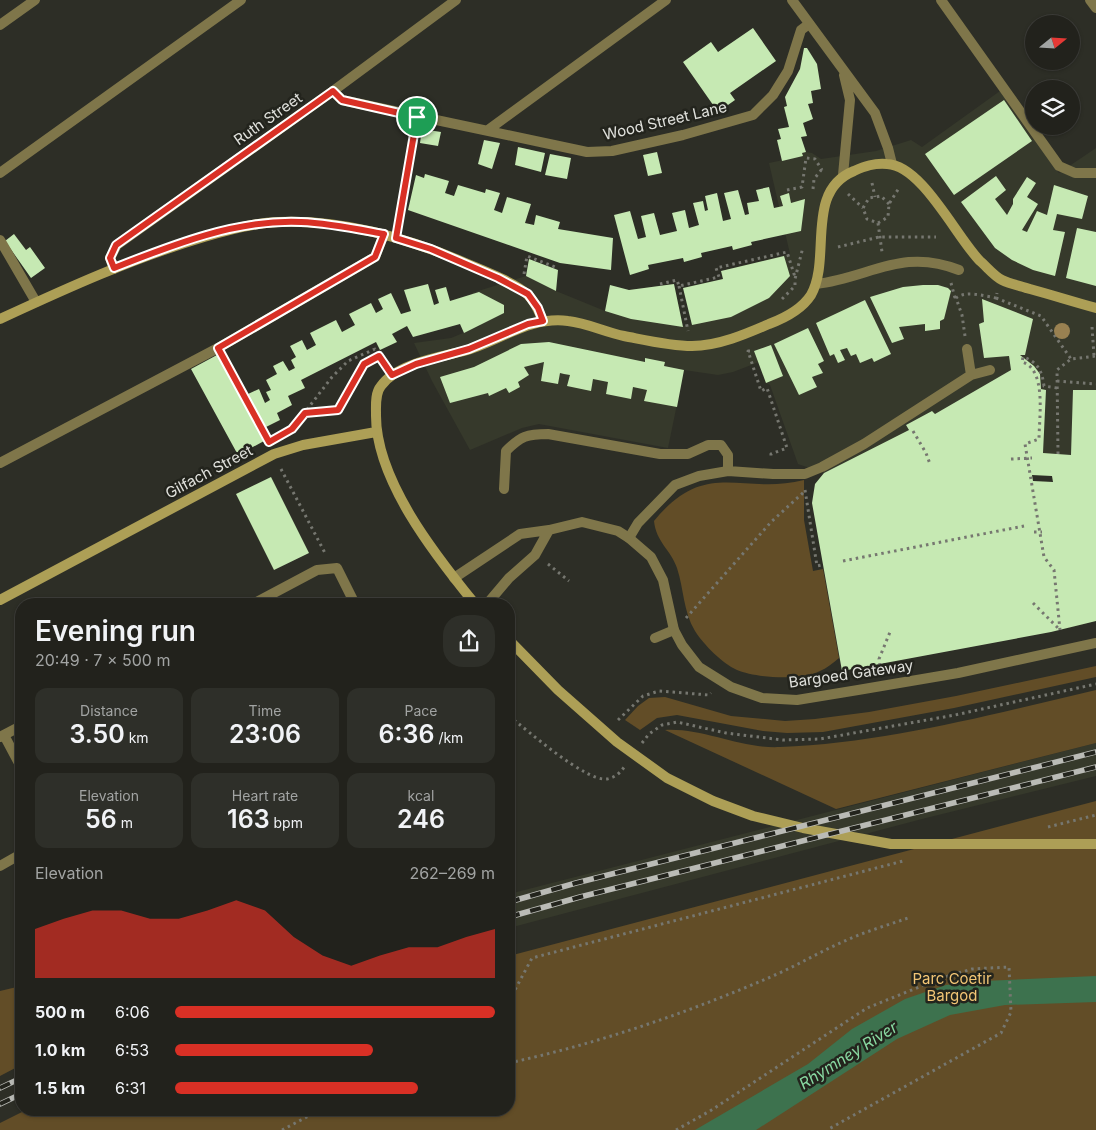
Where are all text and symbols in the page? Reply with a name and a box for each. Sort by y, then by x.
north arrow [1025,15,1080,70]
map controls [1025,15,1080,135]
button: layers [1025,80,1080,135]
street label: Ruth Street [230,88,306,149]
pin [396,96,438,138]
street label: Wood Street Lane [601,97,729,144]
icon: arrive [403,103,431,131]
street label: Gilfach Street [162,441,256,503]
text: Evening run [35,614,196,648]
button: share [443,615,495,667]
text: 20:49 · 7 × 500 m [35,650,170,670]
street label: Bargoed Gateway [787,655,915,692]
text: Distance [80,702,138,719]
text: Time [249,702,281,719]
text: Pace [405,702,437,719]
text: 3.50 [69,719,125,749]
text: 23:06 [229,719,301,749]
text: 6:36 [379,719,434,749]
text: km [125,729,149,746]
text: /km [434,729,463,746]
text: Elevation [79,787,139,804]
text: Heart rate [232,787,298,804]
text: kcal [408,787,434,804]
text: 56 [85,804,117,834]
text: 163 [227,804,270,834]
text: 246 [397,804,445,834]
text: m [117,814,133,831]
text: bpm [270,814,303,831]
text: Elevation [35,863,104,883]
text: 262–269 m [409,863,495,883]
park label: Parc Coetir Bargod [912,969,992,1005]
text: 500 m [35,1002,85,1022]
text: 6:06 [115,1002,150,1022]
water label: Rhymney River [795,1016,902,1093]
text: 1.0 km [35,1040,85,1060]
text: 6:53 [115,1040,149,1060]
text: 1.5 km [35,1078,85,1098]
text: 6:31 [115,1078,146,1098]

